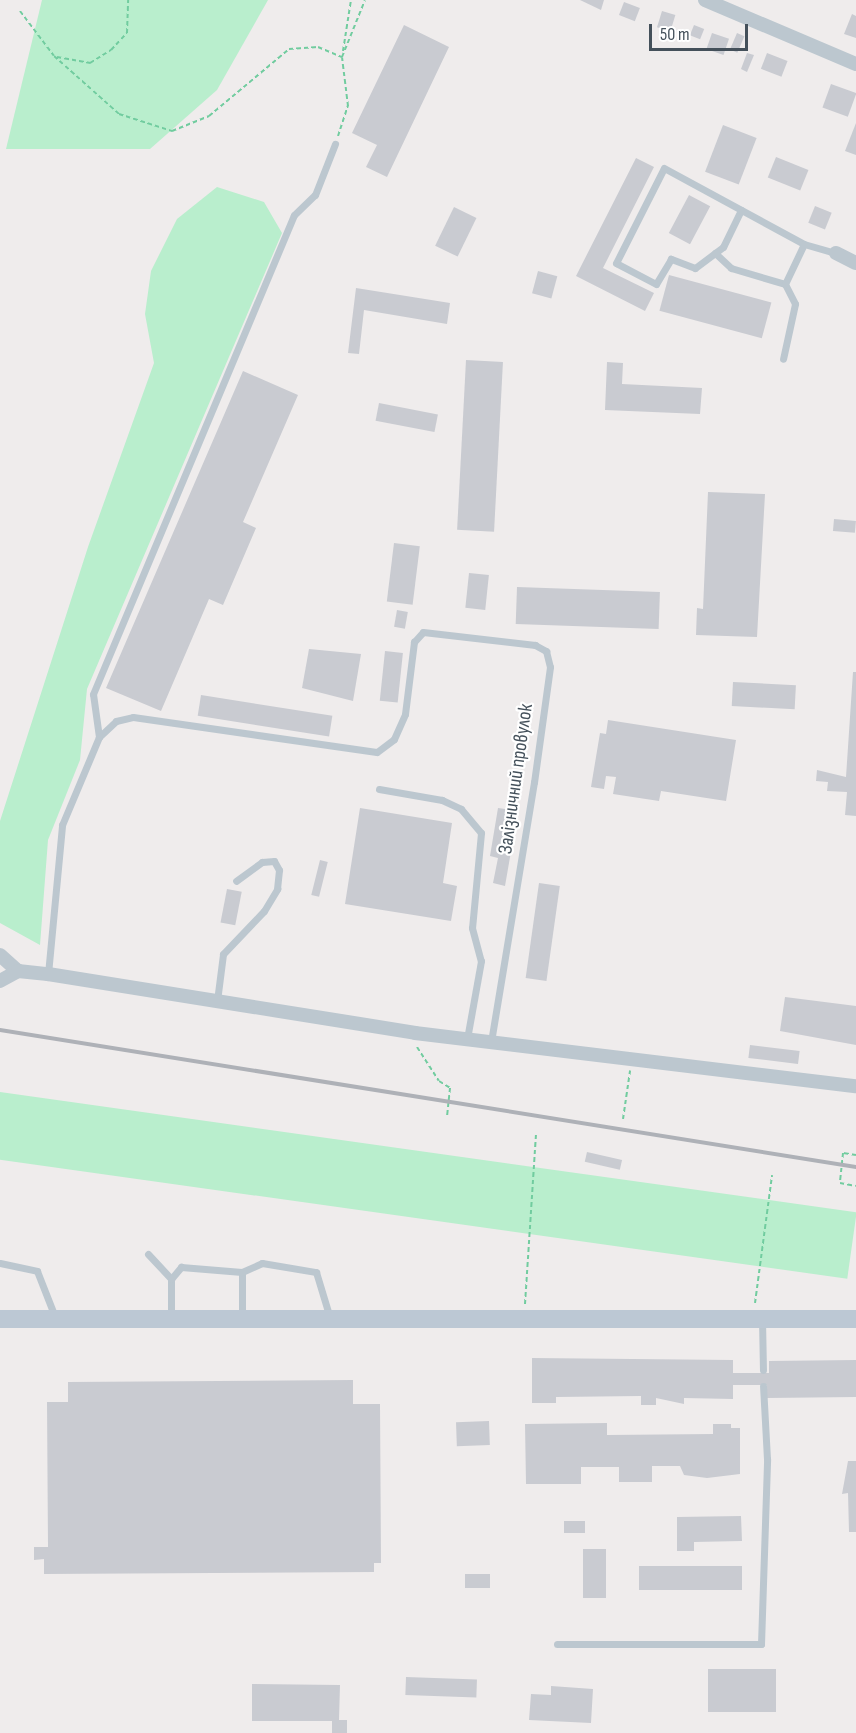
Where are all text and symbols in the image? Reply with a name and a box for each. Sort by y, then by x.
scale bar [652,12,751,50]
text: 50 m [660,24,690,45]
street label: Залізничний провулок [494,702,538,856]

